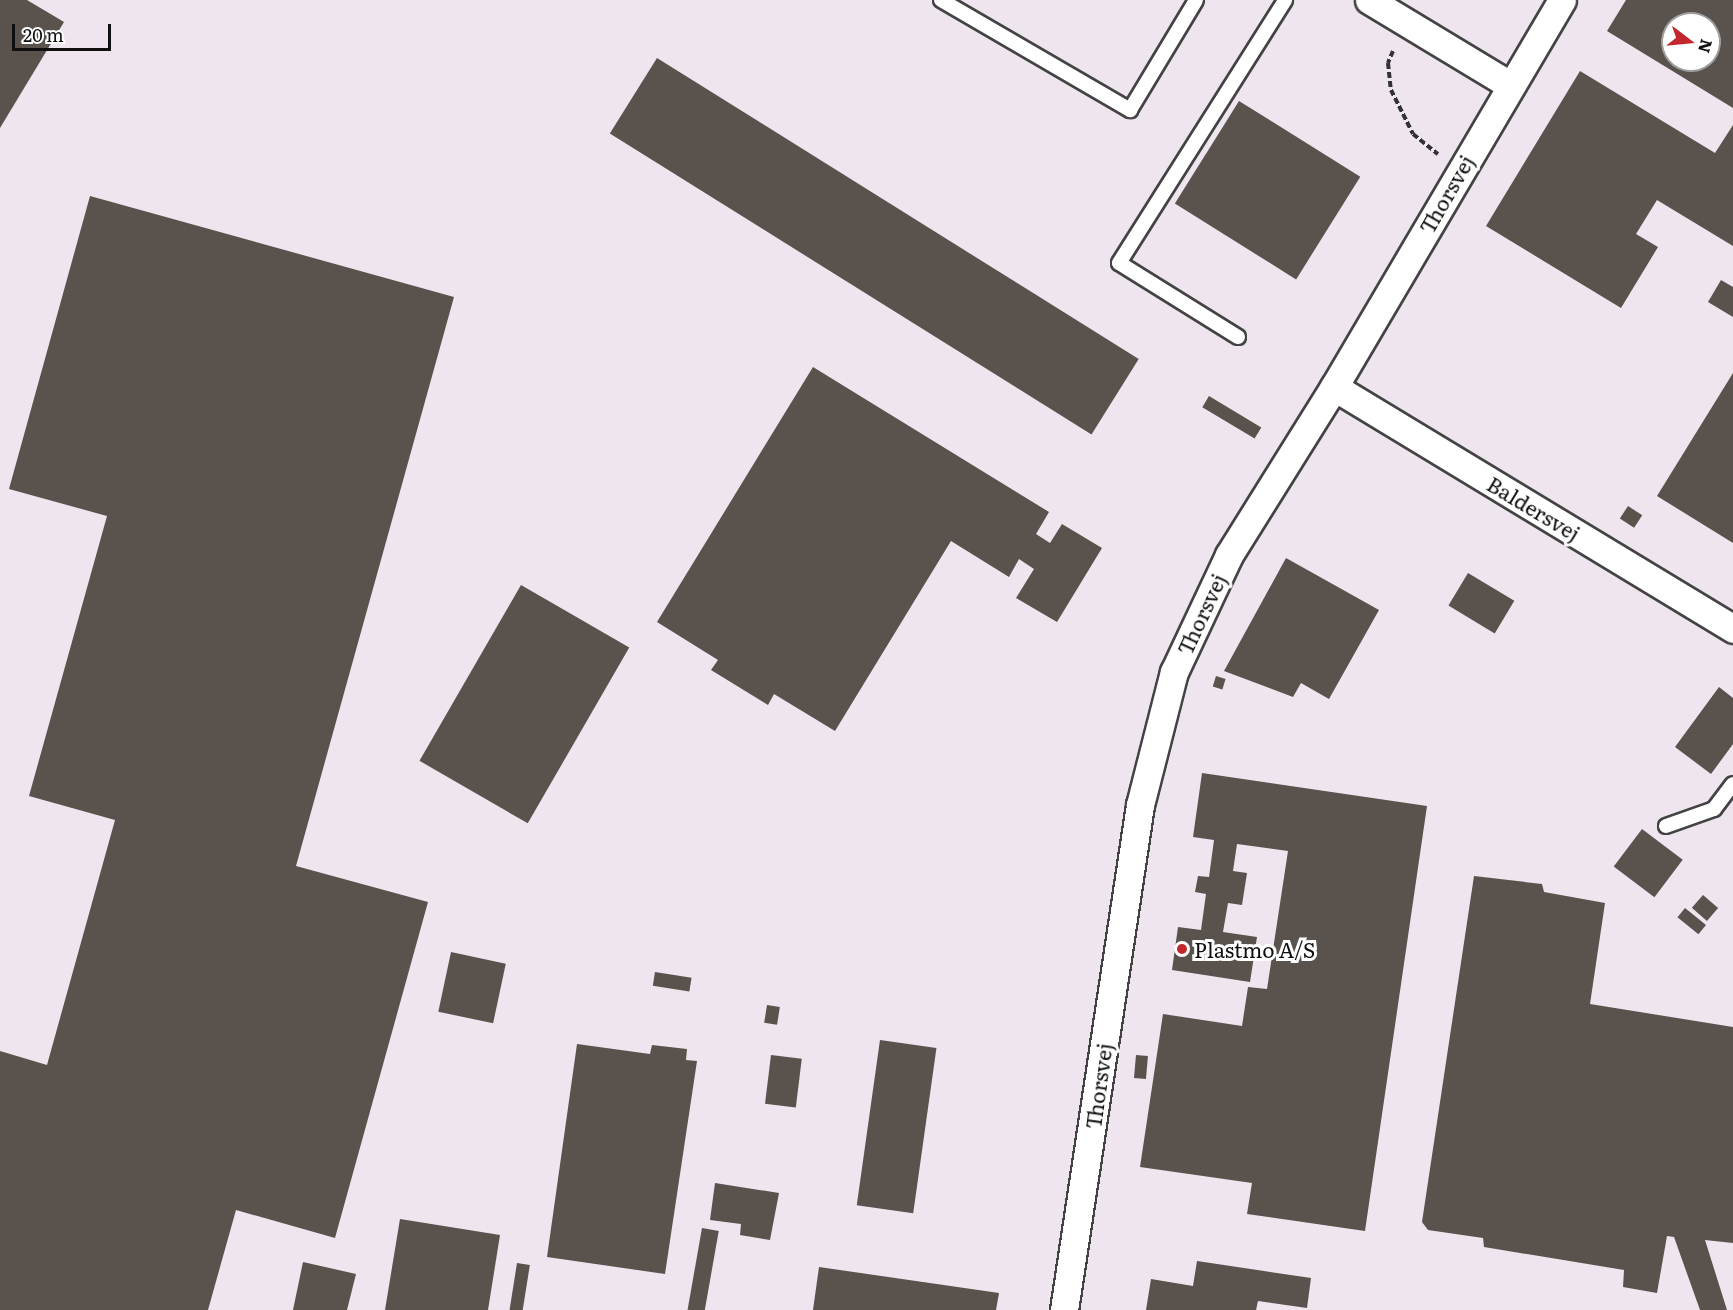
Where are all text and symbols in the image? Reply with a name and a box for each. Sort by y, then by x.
scale bar [15,12,114,50]
north arrow [1661,12,1721,72]
text: 20 m [23,21,64,48]
text: N [1693,37,1720,56]
street label: Thorsvej [1413,150,1479,238]
street label: Baldersvej [1483,470,1585,546]
street label: Thorsvej [1171,570,1231,658]
place label: Plastmo A/S [1194,936,1315,962]
marker: Plastmo A/S [1175,942,1189,956]
street label: Thorsvej [1080,1041,1116,1131]

